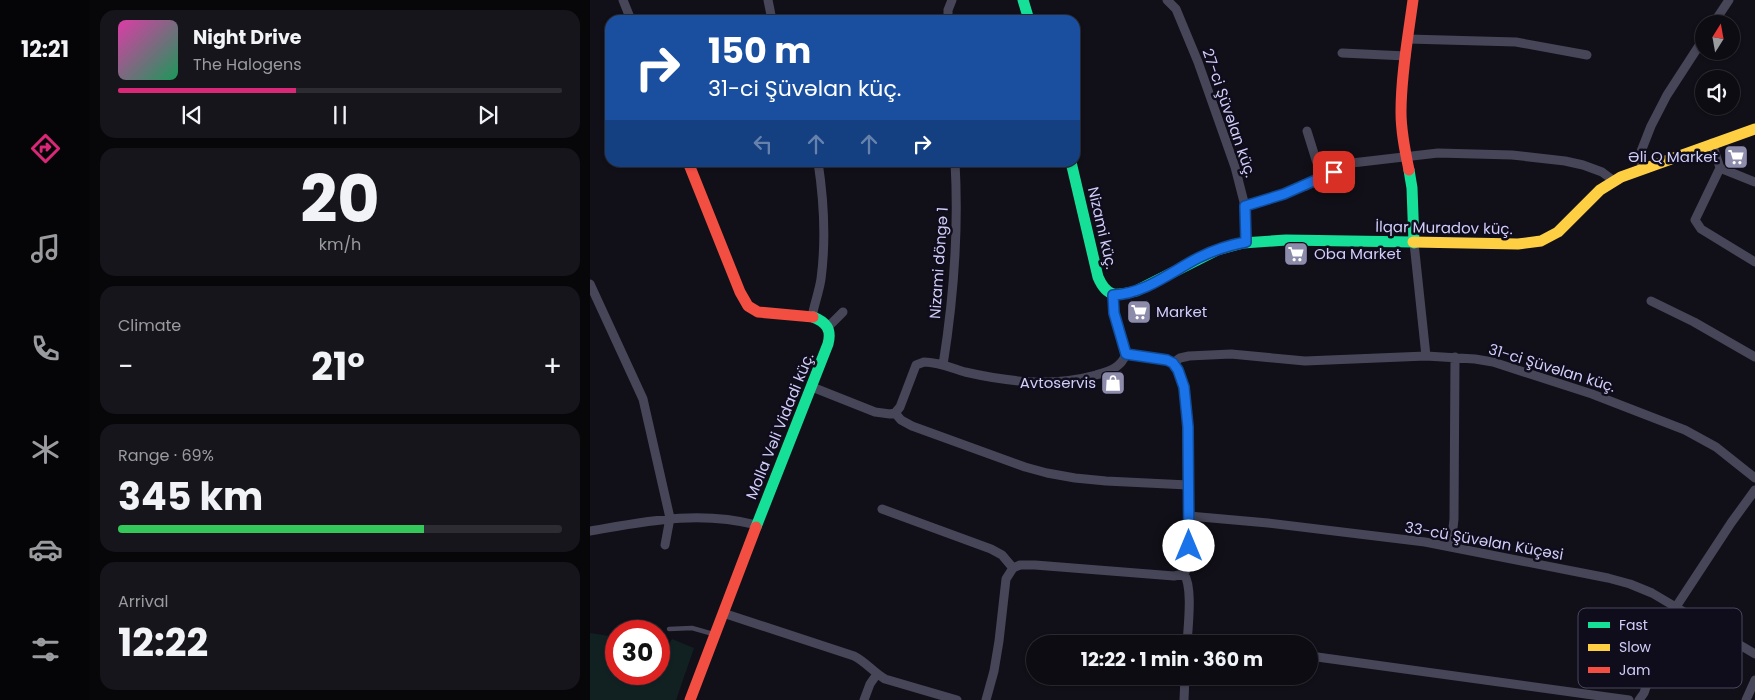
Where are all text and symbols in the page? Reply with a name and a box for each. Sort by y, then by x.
north arrow [1695,15,1740,60]
map controls [1695,15,1740,115]
text: Night Drive [193,24,302,51]
text: 150 m [708,26,811,75]
text: 12:21 [21,34,69,65]
icon: right [625,35,690,100]
street label: 27-ci Şüvəlan küç. [1198,46,1261,180]
text: The Halogens [193,53,301,76]
button: sound [1695,70,1740,115]
text: 31-ci Şüvəlan küç. [708,73,901,104]
icon: previous [178,101,206,129]
icon: pause [326,101,354,129]
icon: next [474,101,502,129]
icon: left [749,130,777,158]
icon: ahead [802,130,830,158]
icon: ahead [855,130,883,158]
icon: right [908,130,936,158]
icon: directions [28,131,63,166]
supermarket icon: Əli Q Market [1723,144,1749,170]
place label: Əli Q Market [1628,146,1718,167]
pin [1313,151,1355,193]
text: 20 [300,154,380,245]
icon: arrive [1320,158,1348,186]
street label: Nizami küç. [1083,185,1122,271]
street label: Nizami döngə 1 [924,206,953,320]
street label: İlqar Muradov küç. [1375,216,1513,239]
icon: music [28,231,63,266]
text: km/h [319,233,361,256]
supermarket icon: Oba Market [1283,241,1309,267]
place label: Oba Market [1314,243,1401,264]
supermarket icon: Market [1126,299,1152,325]
place label: Market [1156,301,1207,322]
text: Climate [118,314,181,337]
icon: phone [28,331,63,366]
street label: 31-ci Şüvəlan küç. [1486,338,1618,397]
text: 21° [311,340,365,393]
text: − [118,347,133,386]
text: + [543,347,562,386]
street label: Molla Vəli Vidadi küç. [741,349,819,502]
shop icon: Avtoservis [1100,370,1126,396]
place label: Avtoservis [1020,372,1096,393]
icon: climate [28,432,63,467]
text: Range · 69% [118,444,214,467]
text: 345 km [118,470,263,523]
street label: 33-cü Şüvəlan Küçəsi [1403,516,1565,565]
position arrow [1162,519,1214,571]
icon: car [28,532,63,567]
text: Arrival [118,590,168,613]
legend [1578,608,1742,688]
text: Fast [1619,615,1648,635]
text: 12:22 [118,616,208,669]
speed limit sign: 30 [605,620,670,685]
icon: filters [28,632,63,667]
text: Slow [1619,637,1652,657]
text: 12:22 · 1 min · 360 m [1081,646,1263,673]
text: Jam [1619,660,1650,680]

